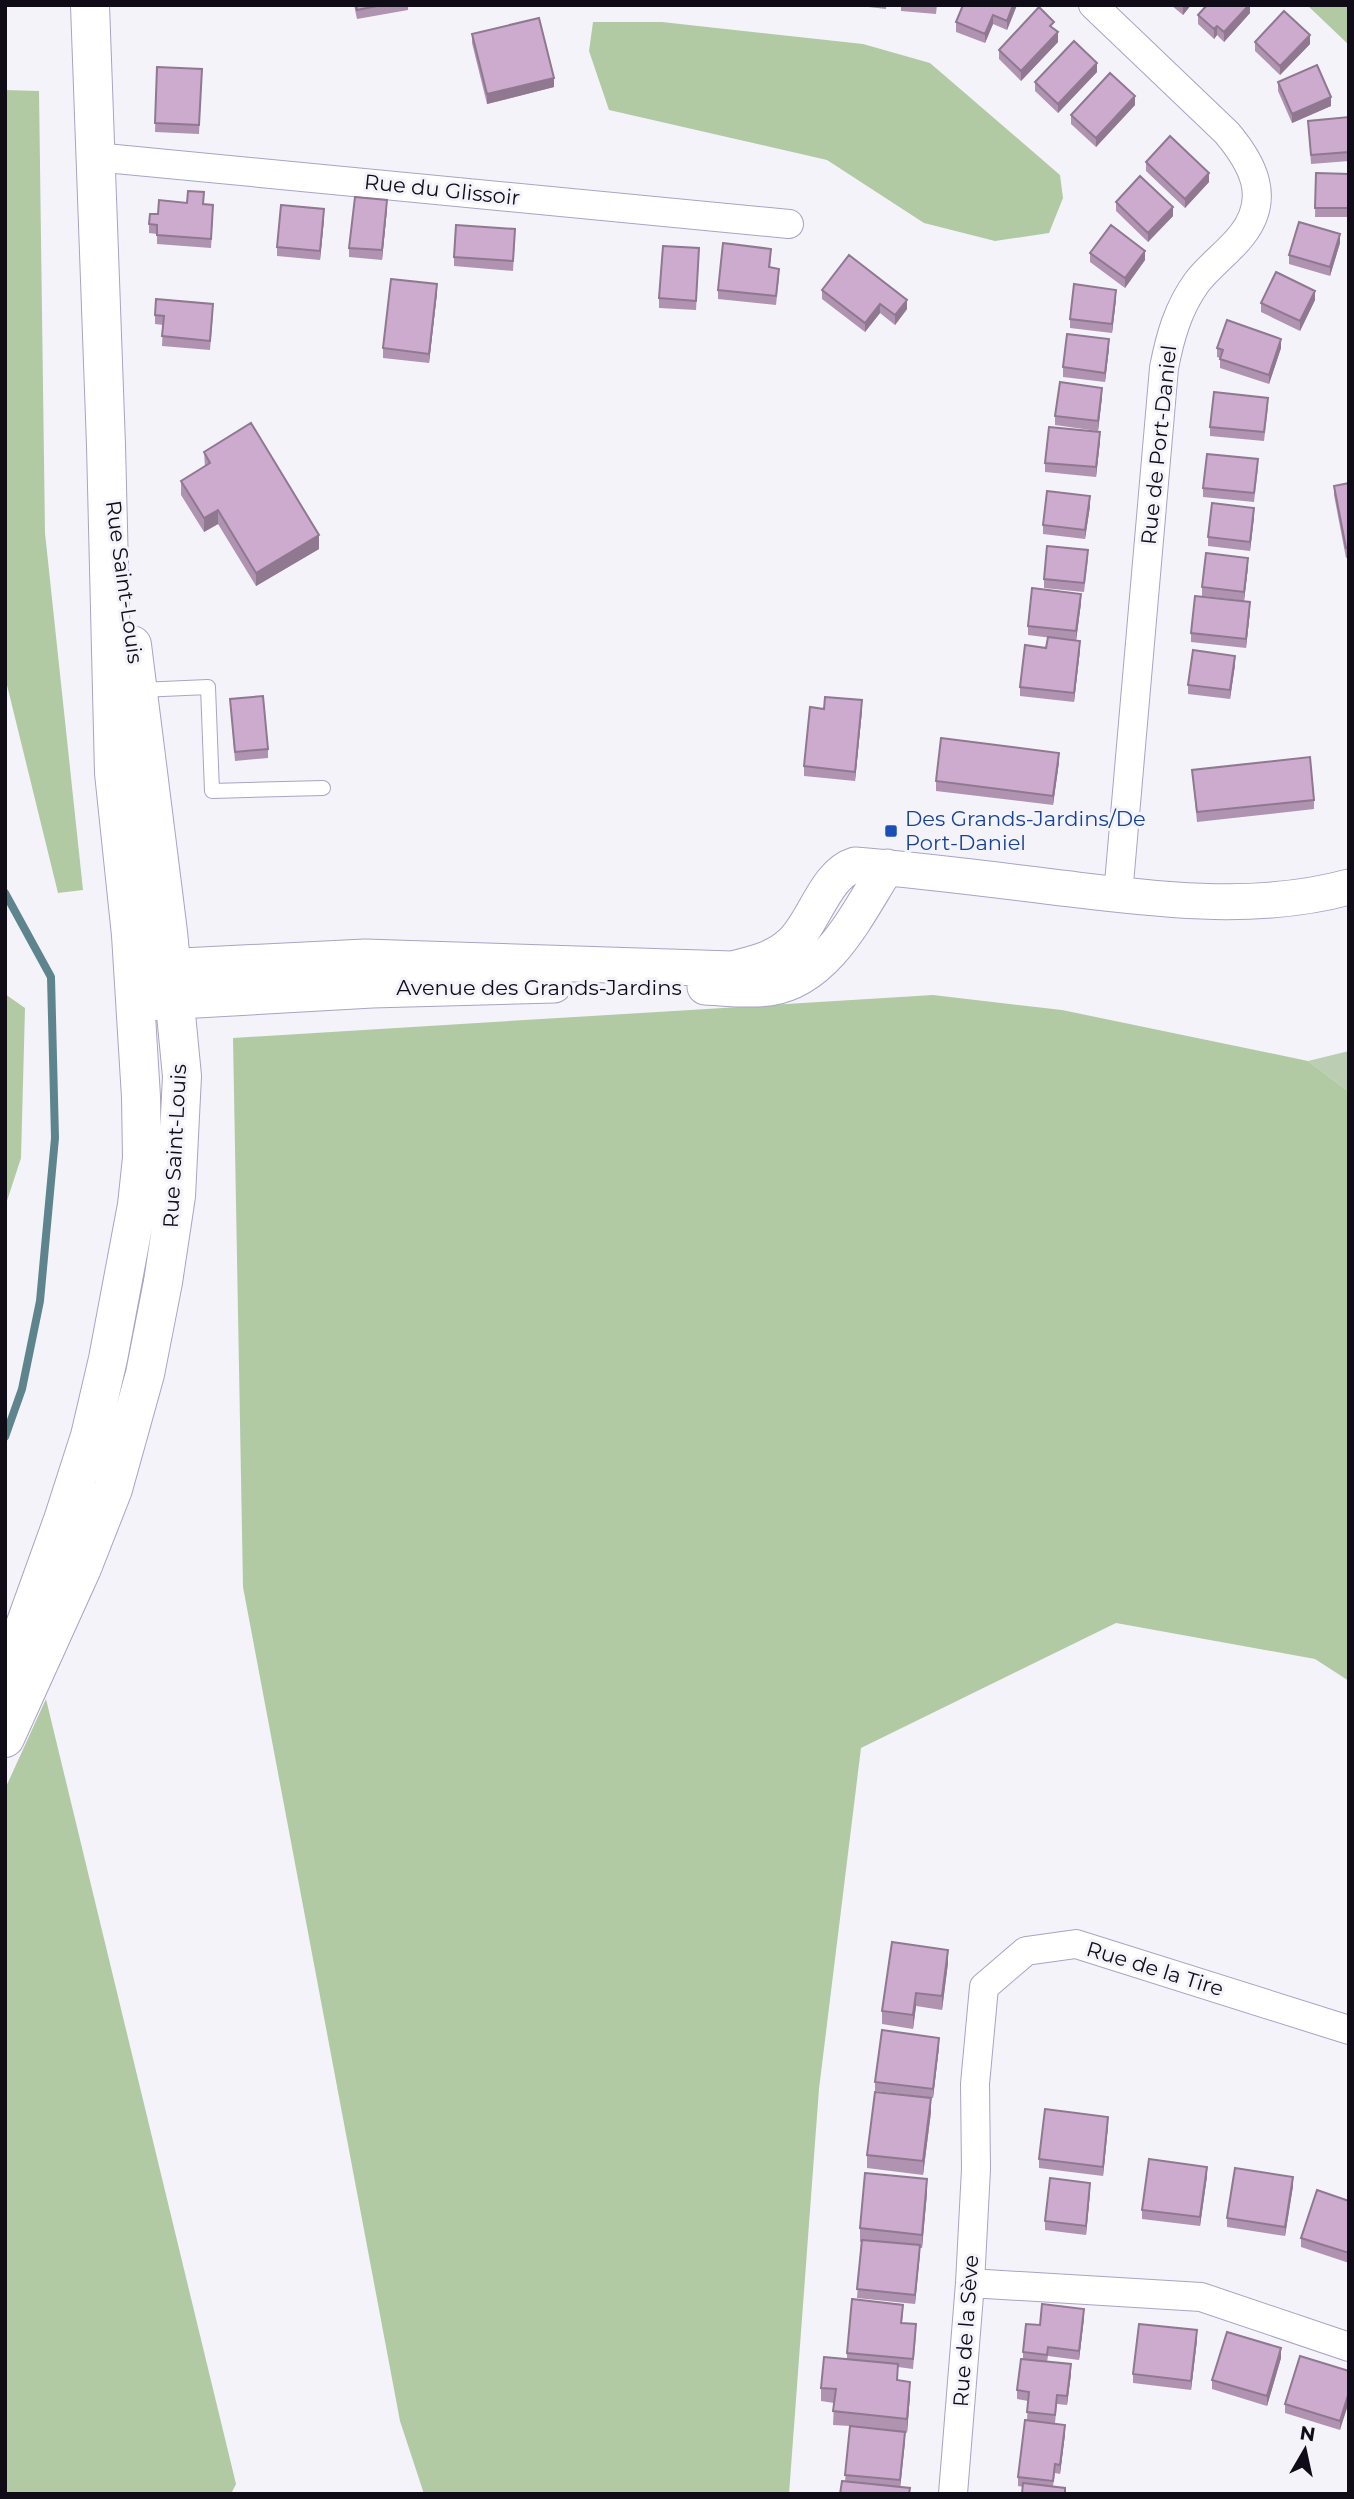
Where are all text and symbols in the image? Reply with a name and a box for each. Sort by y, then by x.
street label: Rue du Glissoir [363,169,521,210]
street label: Rue de Port-Daniel [1136,344,1181,546]
street label: Rue Saint-Louis [101,499,148,665]
place label: Des Grands-Jardins/De Port-Daniel [905,806,1146,855]
marker: Des Grands-Jardins/De Port-Daniel [883,823,899,839]
street label: Avenue des Grands-Jardins [396,975,682,1000]
street label: Rue Saint-Louis [158,1063,191,1229]
street label: Rue de la Tire [1084,1936,1227,2001]
street label: Rue de la Sève [948,2254,983,2408]
north arrow [1270,2415,1340,2485]
text: N [1298,2421,1317,2446]

